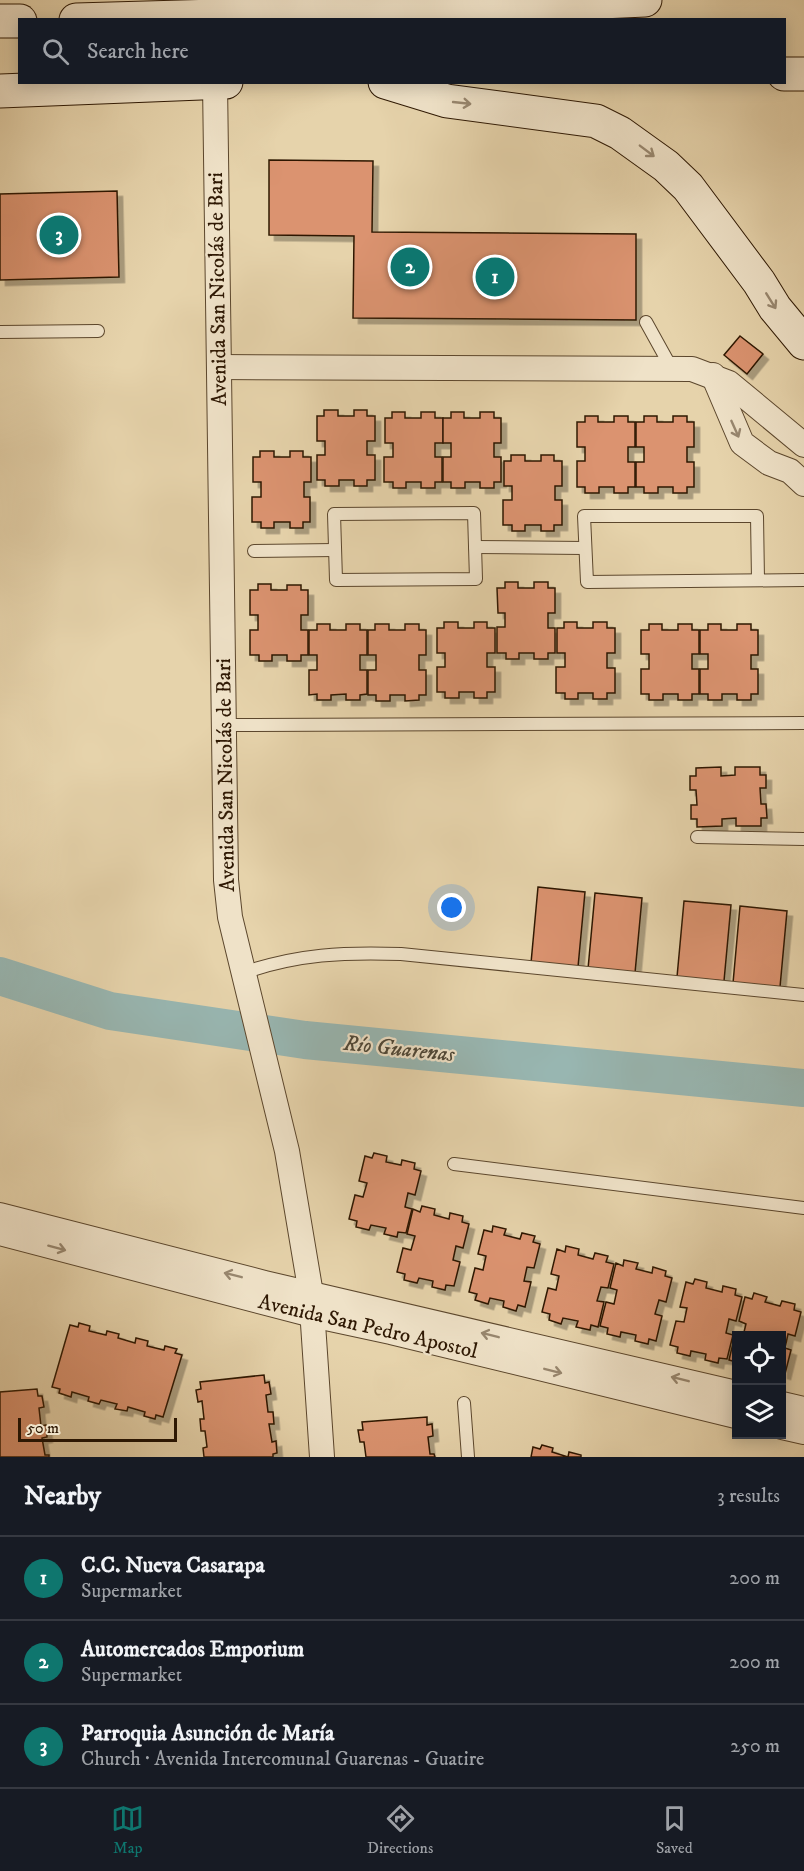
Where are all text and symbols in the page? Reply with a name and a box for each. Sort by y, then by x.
search box [18,18,786,84]
icon: search [39,35,72,68]
text: Search here [87,38,189,65]
one-way arrow [452,98,472,109]
one-way arrow [639,145,655,158]
street label: Avenida San Nicolás de Bari [203,172,233,406]
pin: 3 [40,212,78,258]
pin: 2 [390,244,430,290]
pin: 1 [476,254,514,300]
one-way arrow [765,292,777,309]
one-way arrow [730,420,741,438]
street label: Avenida San Nicolás de Bari [211,658,241,892]
your location [437,893,466,922]
water label: Río Guarenas [341,1030,457,1068]
one-way arrow [47,1243,66,1255]
one-way arrow [224,1269,243,1281]
street label: Avenida San Pedro Apostol [256,1289,481,1365]
one-way arrow [481,1328,500,1340]
map controls [732,1331,786,1439]
button: locate [732,1331,786,1385]
one-way arrow [543,1366,562,1378]
one-way arrow [670,1373,689,1385]
button: layers [732,1385,786,1439]
scale bar [18,1415,177,1442]
text: 50 m [27,1418,59,1438]
text: Nearby [24,1480,101,1513]
text: 3 results [717,1484,780,1509]
text: C.C. Nueva Casarapa [81,1552,265,1579]
text: 1 [40,1566,47,1591]
text: 200 m [729,1566,780,1591]
text: Supermarket [81,1579,182,1604]
text: Automercados Emporium [81,1636,304,1663]
text: 2 [39,1650,48,1675]
text: 200 m [729,1650,780,1675]
text: Supermarket [81,1663,182,1688]
text: Parroquia Asunción de María [81,1720,334,1747]
text: 3 [40,1734,47,1759]
text: 250 m [730,1734,780,1759]
text: Church · Avenida Intercomunal Guarenas - Guatire [81,1747,484,1772]
tab: Map [111,1802,144,1858]
tab: Directions [367,1802,433,1858]
tab: Saved [656,1802,693,1858]

